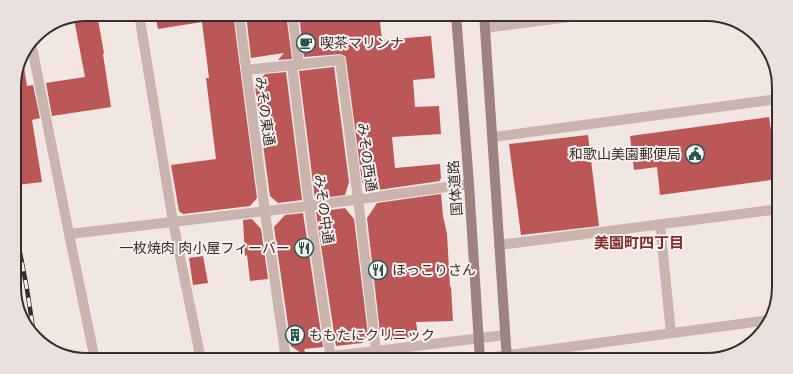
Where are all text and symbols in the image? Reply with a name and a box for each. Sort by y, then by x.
cafe icon: 喫茶マリンナ [295,32,317,54]
place label: 喫茶マリンナ [320,36,404,53]
street label: みその東通 [250,75,277,147]
street label: みその西通 [352,121,379,193]
public building icon: 和歌山美園郵便局 [684,143,706,165]
place label: 和歌山美園郵便局 [569,147,681,164]
street label: 国体道路 [446,159,467,216]
street label: みその中通 [309,173,336,245]
district label: 美園町四丁目 [594,235,684,254]
restaurant icon: 一枚焼肉 肉小屋フィーバー [293,237,315,259]
place label: 一枚焼肉 肉小屋フィーバー [119,240,290,258]
restaurant icon: ほっこりさん [367,259,389,281]
place label: ほっこりさん [392,263,476,280]
building icon: ももたにクリニック [284,324,306,346]
place label: ももたにクリニック [309,328,435,345]

